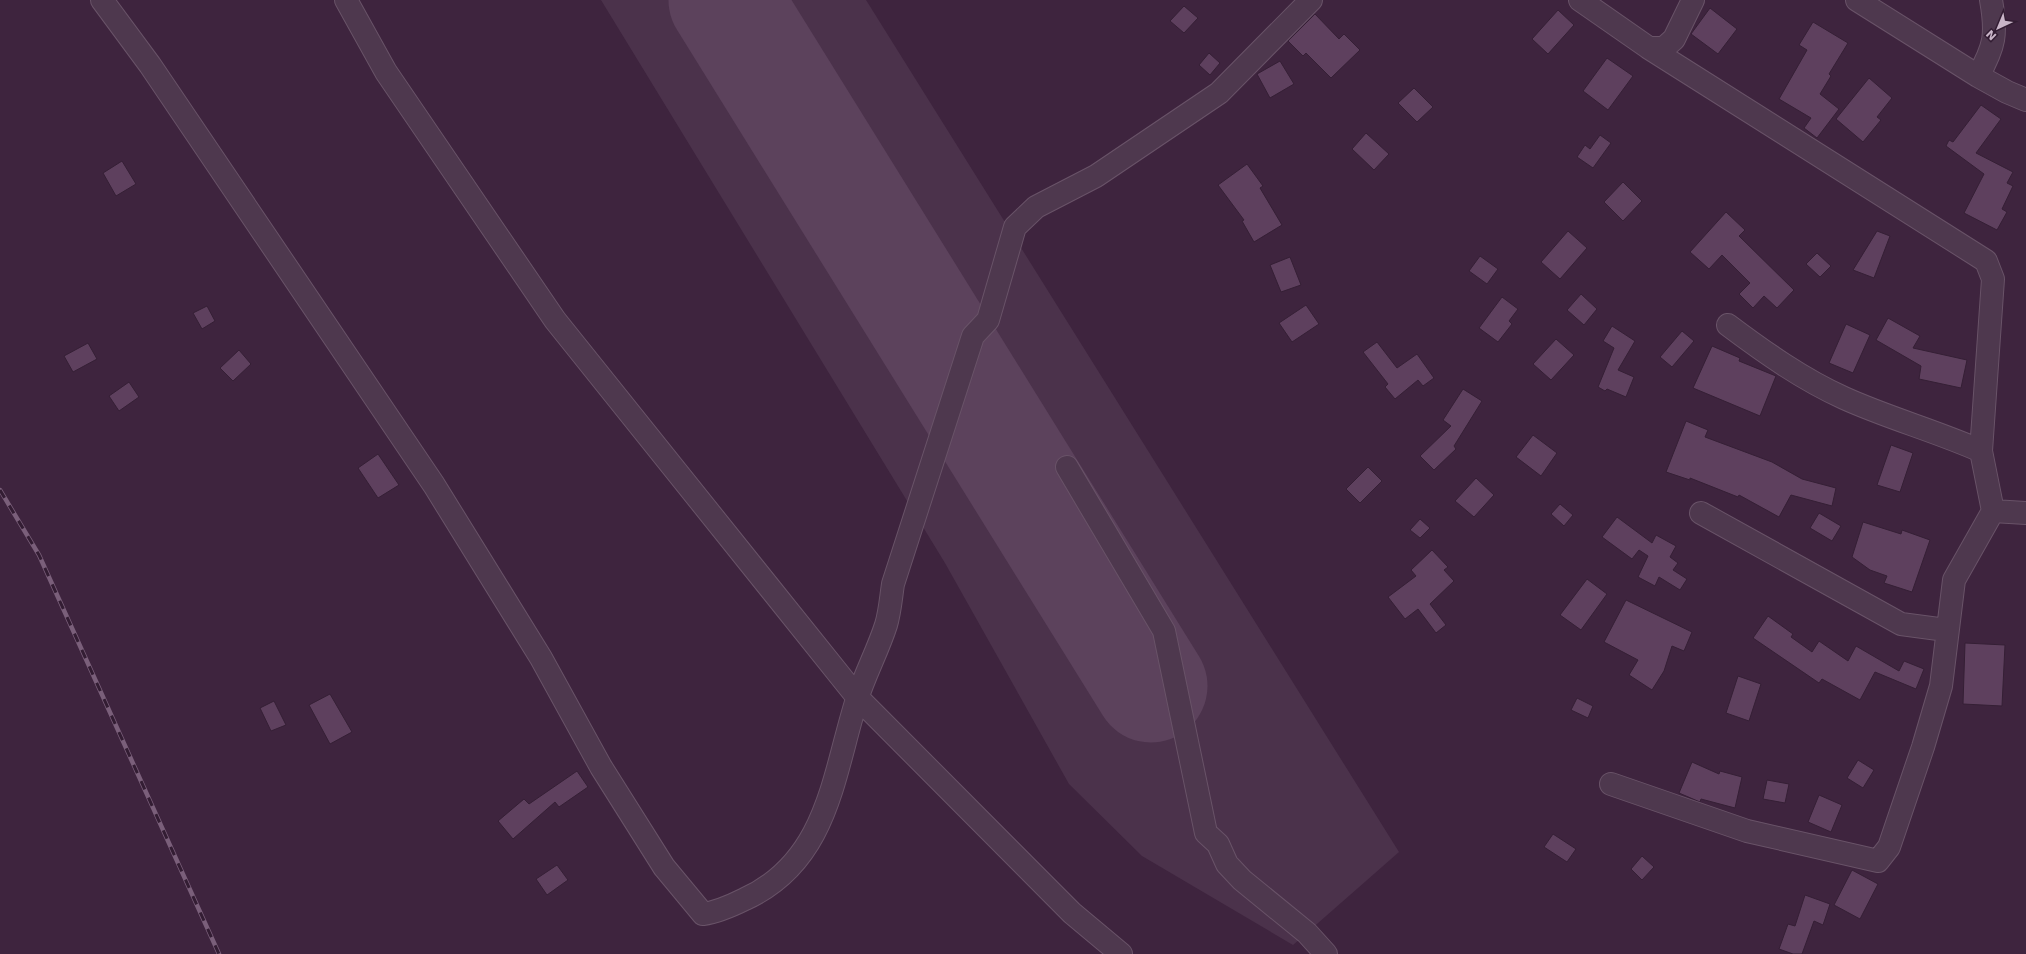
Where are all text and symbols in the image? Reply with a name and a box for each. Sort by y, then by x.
north arrow [1978,8,2018,48]
text: N [1984,27,1999,43]

